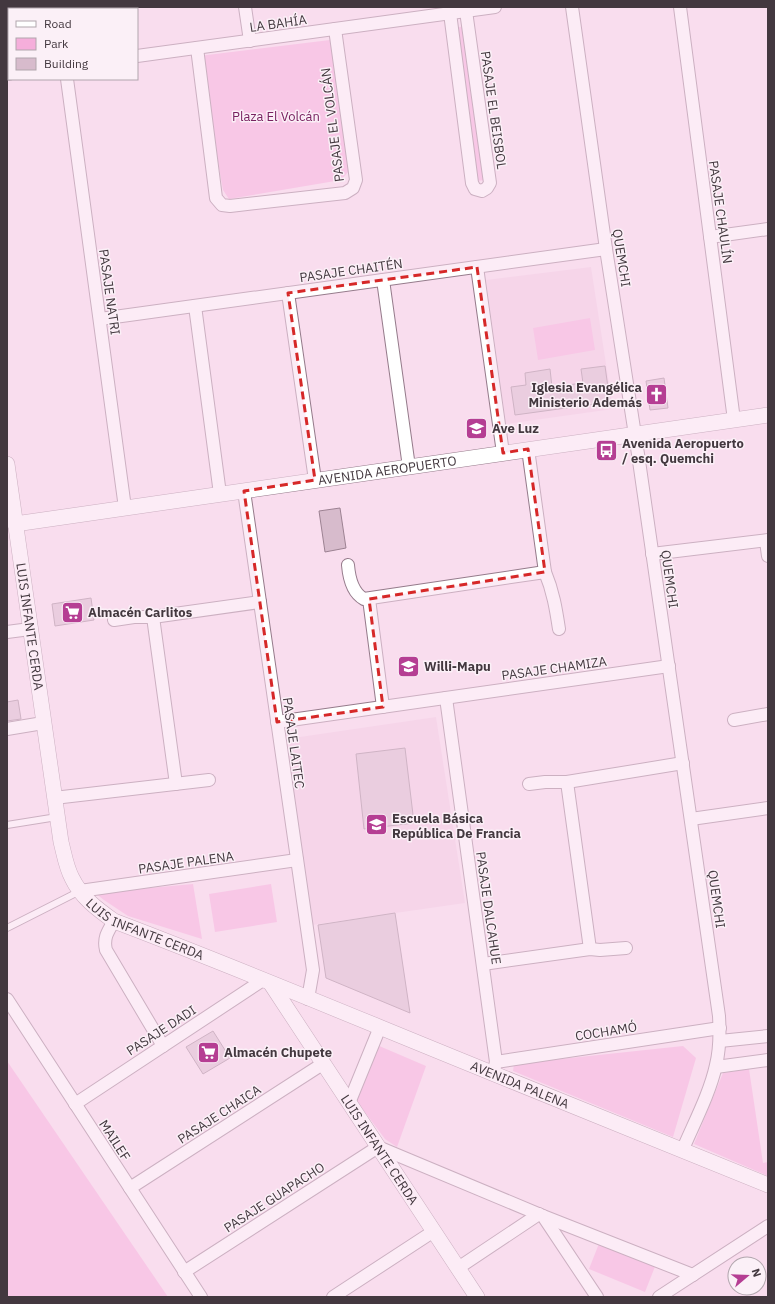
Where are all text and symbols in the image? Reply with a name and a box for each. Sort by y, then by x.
legend [8,8,138,80]
street label: LA BAHÍA [248,11,308,36]
text: Road [44,16,72,31]
text: Park [44,36,69,51]
street label: PASAJE EL BEISBOL [477,50,510,171]
text: Building [44,56,89,71]
street label: PASAJE EL VOLCÁN [317,67,348,183]
park label: Plaza El Volcán [232,108,320,125]
street label: PASAJE CHAULÍN [705,159,736,265]
street label: QUEMCHI [609,228,634,288]
street label: PASAJE NATRI [95,248,124,336]
street label: PASAJE CHAITÉN [299,255,404,286]
place label: Iglesia Evangélica Ministerio Además [528,379,642,411]
church icon: Iglesia Evangélica Ministerio Además [644,381,670,407]
school or university icon: Ave Luz [464,415,490,441]
place label: Ave Luz [492,420,539,437]
place label: Avenida Aeropuerto / esq. Quemchi [622,435,744,467]
bus stop icon: Avenida Aeropuerto / esq. Quemchi [593,437,619,463]
street label: AVENIDA AEROPUERTO [317,452,458,489]
street label: QUEMCHI [657,549,682,609]
street label: LUIS INFANTE CERDA [12,562,47,692]
supermarket icon: Almacén Carlitos [60,599,86,625]
place label: Almacén Carlitos [88,604,193,621]
school or university icon: Willi-Mapu [395,653,421,679]
street label: PASAJE CHAMIZA [500,653,608,684]
place label: Willi-Mapu [424,658,491,675]
street label: PASAJE LAITEC [279,696,308,790]
place label: Escuela Básica República De Francia [392,810,521,842]
school or university icon: Escuela Básica República De Francia [363,812,389,838]
street label: PASAJE PALENA [137,847,235,878]
street label: PASAJE DALCAHUE [472,851,505,966]
street label: QUEMCHI [704,869,729,929]
street label: LUIS INFANTE CERDA [82,895,207,964]
street label: PASAJE DADI [123,1002,199,1059]
street label: COCHAMÓ [574,1018,638,1045]
supermarket icon: Almacén Chupete [195,1039,221,1065]
place label: Almacén Chupete [224,1044,332,1061]
street label: AVENIDA PALENA [468,1057,572,1113]
street label: PASAJE CHAICA [174,1081,265,1148]
street label: LUIS INFANTE CERDA [337,1091,422,1209]
street label: MAILEF [95,1117,134,1164]
street label: PASAJE GUAPACHO [221,1158,328,1236]
north arrow [727,1256,767,1296]
text: N [749,1267,764,1279]

